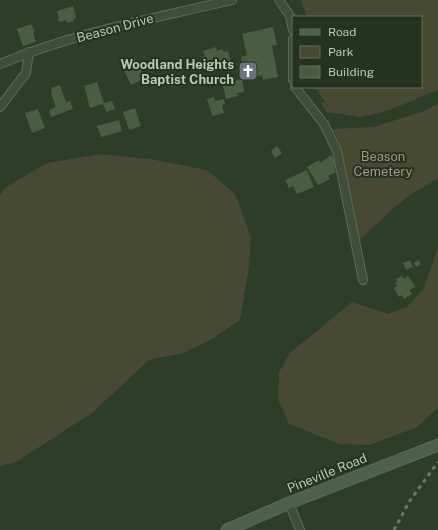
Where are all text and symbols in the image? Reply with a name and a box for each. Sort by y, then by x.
street label: Beason Drive [75,11,155,45]
legend [292,16,422,88]
text: Road [328,25,356,39]
text: Park [328,45,354,59]
place label: Woodland Heights Baptist Church [120,57,234,87]
church icon: Woodland Heights Baptist Church [237,60,259,82]
text: Building [328,65,374,79]
park label: Beason Cemetery [353,149,413,179]
street label: Pineville Road [285,450,369,496]

